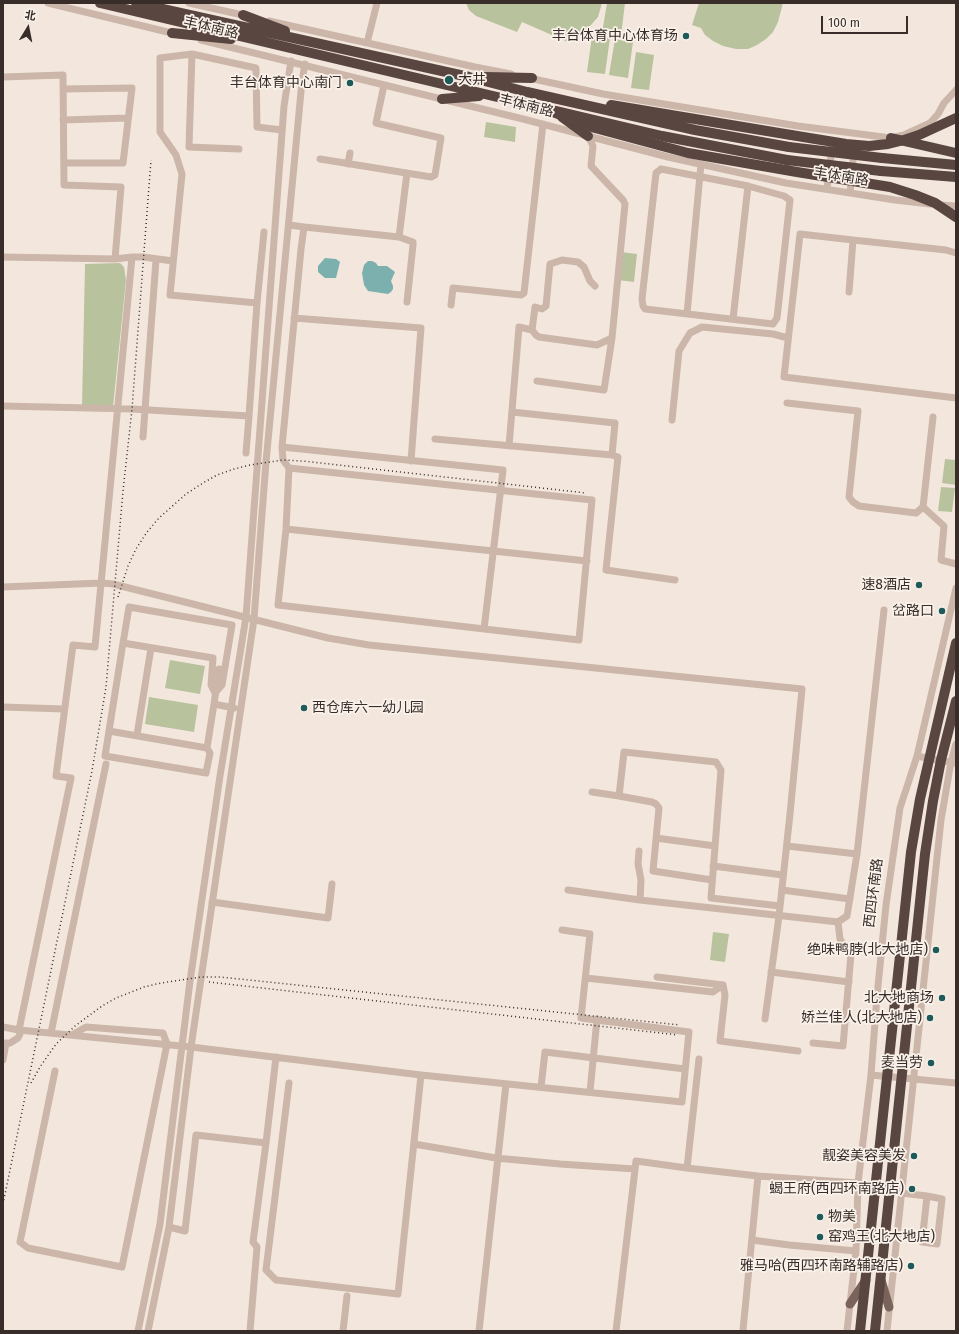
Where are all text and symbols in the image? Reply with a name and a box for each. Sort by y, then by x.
north arrow [8,8,48,48]
text: 北 [24,8,37,23]
scale bar [823,8,910,34]
street label: 丰体南路 [182,14,240,42]
text: 100 m [828,16,860,30]
place label: 丰台体育中心体育场 [552,28,678,44]
marker: 丰台体育中心体育场 [681,31,691,41]
place label: 大井 [458,72,486,88]
marker: 大井 [443,74,455,86]
place label: 丰台体育中心南门 [230,75,342,91]
marker: 丰台体育中心南门 [345,78,355,88]
street label: 丰体南路 [497,91,555,121]
street label: 丰体南路 [812,164,870,190]
place label: 速8酒店 [861,577,911,593]
marker: 速8酒店 [914,580,924,590]
place label: 岔路口 [892,603,934,619]
marker: 岔路口 [937,606,947,616]
place label: 西仓库六一幼儿园 [312,700,424,716]
marker: 西仓库六一幼儿园 [299,703,309,713]
street label: 西四环南路 [861,857,887,929]
place label: 绝味鸭脖(北大地店) [807,942,928,958]
marker: 绝味鸭脖(北大地店) [931,945,941,955]
place label: 北大地商场 [864,990,934,1006]
marker: 北大地商场 [937,993,947,1003]
place label: 娇兰佳人(北大地店) [801,1010,922,1026]
marker: 娇兰佳人(北大地店) [925,1013,935,1023]
place label: 麦当劳 [881,1055,923,1071]
marker: 麦当劳 [926,1058,936,1068]
place label: 靓姿美容美发 [822,1148,906,1164]
marker: 靓姿美容美发 [909,1151,919,1161]
place label: 蝎王府(西四环南路店) [769,1181,904,1197]
marker: 蝎王府(西四环南路店) [907,1184,917,1194]
place label: 物美 [828,1209,856,1225]
marker: 物美 [815,1212,825,1222]
place label: 窑鸡王(北大地店) [828,1229,935,1245]
marker: 窑鸡王(北大地店) [815,1232,825,1242]
place label: 雅马哈(西四环南路辅路店) [740,1258,903,1274]
marker: 雅马哈(西四环南路辅路店) [906,1261,916,1271]

